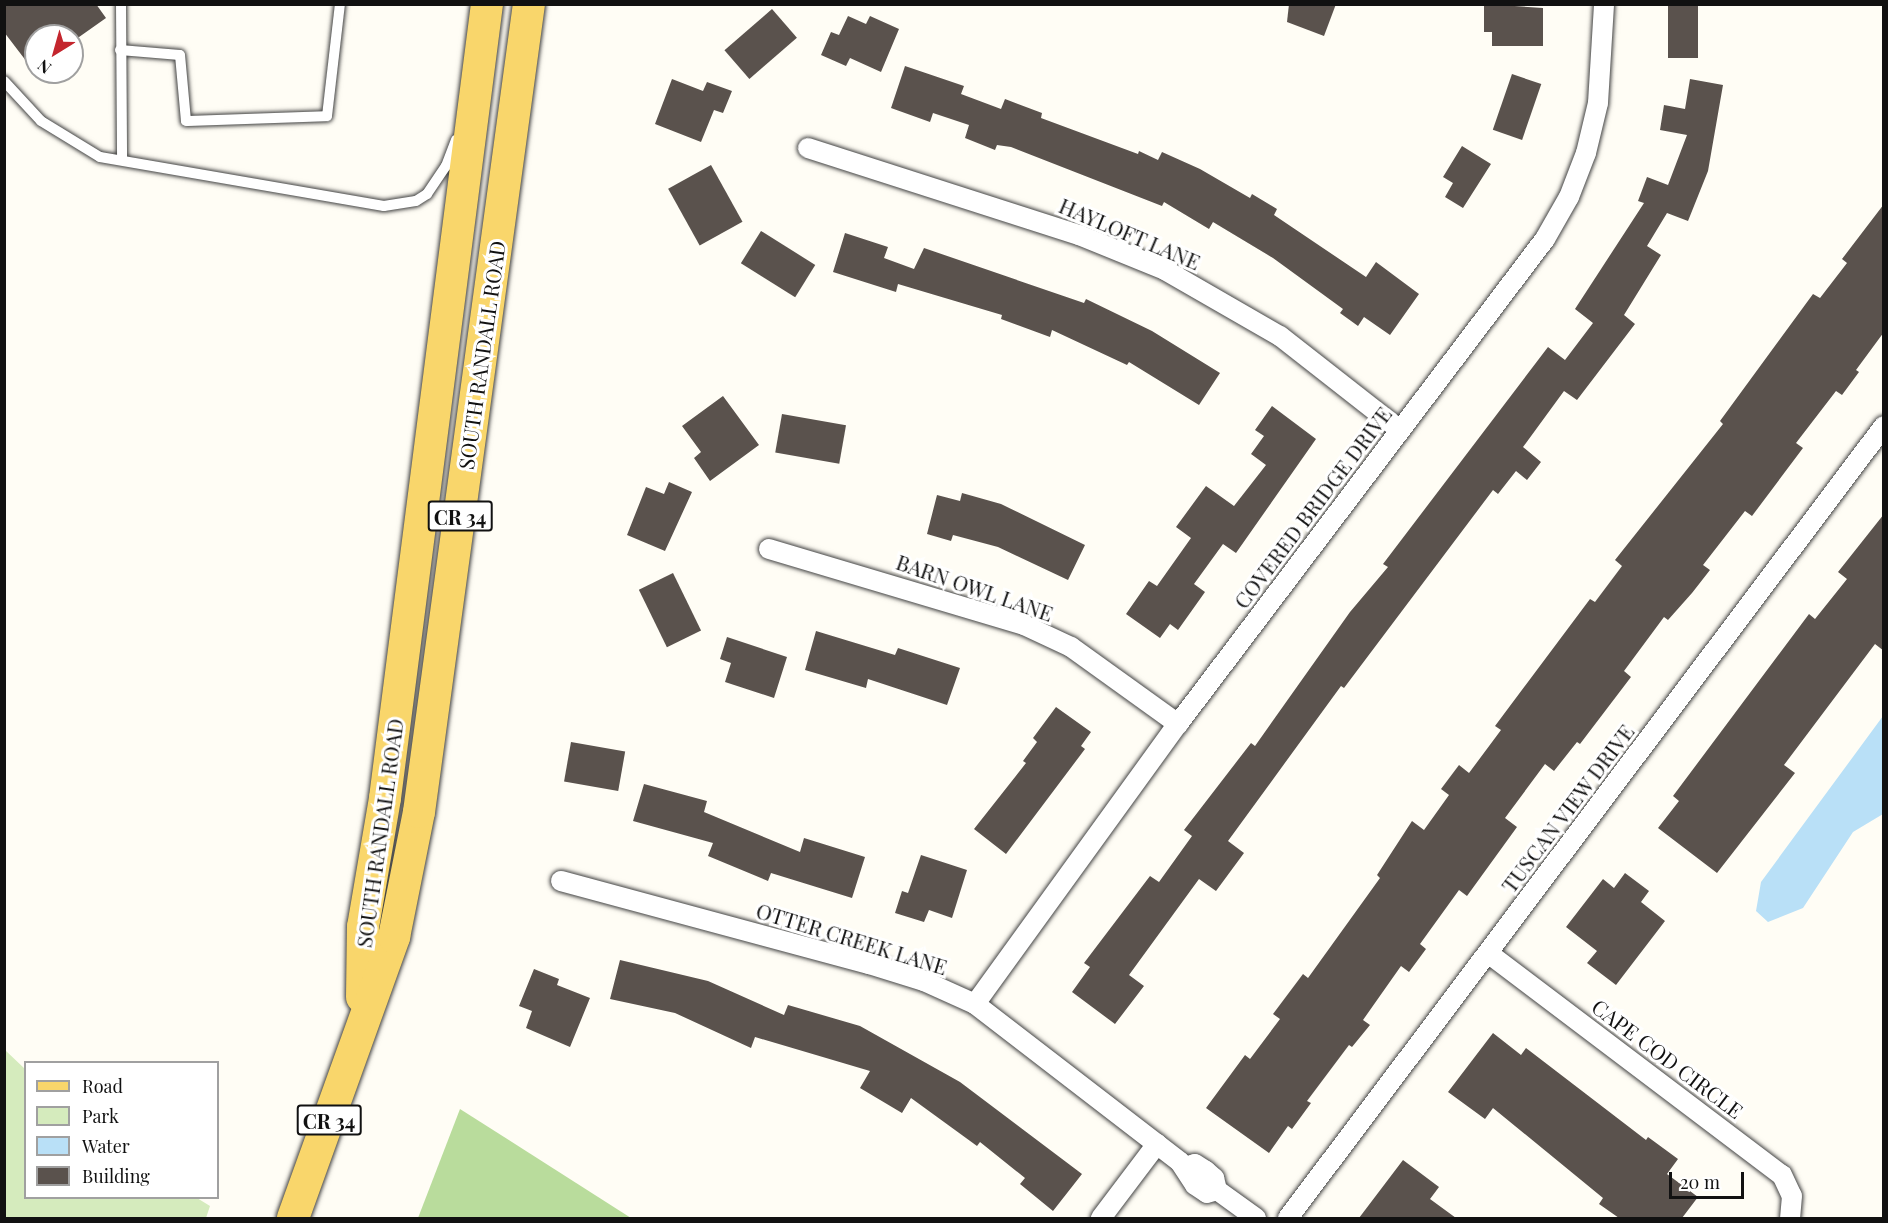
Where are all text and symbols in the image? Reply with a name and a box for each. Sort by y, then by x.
north arrow [24,24,84,84]
text: N [33,55,55,79]
street label: HAYLOFT LANE [1055,192,1205,274]
street label: SOUTH RANDALL ROAD [452,239,510,471]
street label: COVERED BRIDGE DRIVE [1228,401,1396,613]
road number: CR 34 [427,499,493,533]
street label: BARN OWL LANE [893,548,1057,626]
street label: SOUTH RANDALL ROAD [350,717,408,949]
street label: TUSCAN VIEW DRIVE [1495,719,1639,897]
street label: OTTER CREEK LANE [753,897,951,979]
street label: CAPE COD CIRCLE [1588,993,1748,1123]
legend [24,1061,219,1199]
text: Road [82,1074,123,1098]
road number: CR 34 [296,1103,362,1137]
text: Park [82,1104,119,1128]
text: Water [82,1134,130,1158]
scale bar [1672,1160,1747,1198]
text: Building [82,1164,150,1188]
text: 20 m [1680,1170,1720,1194]

